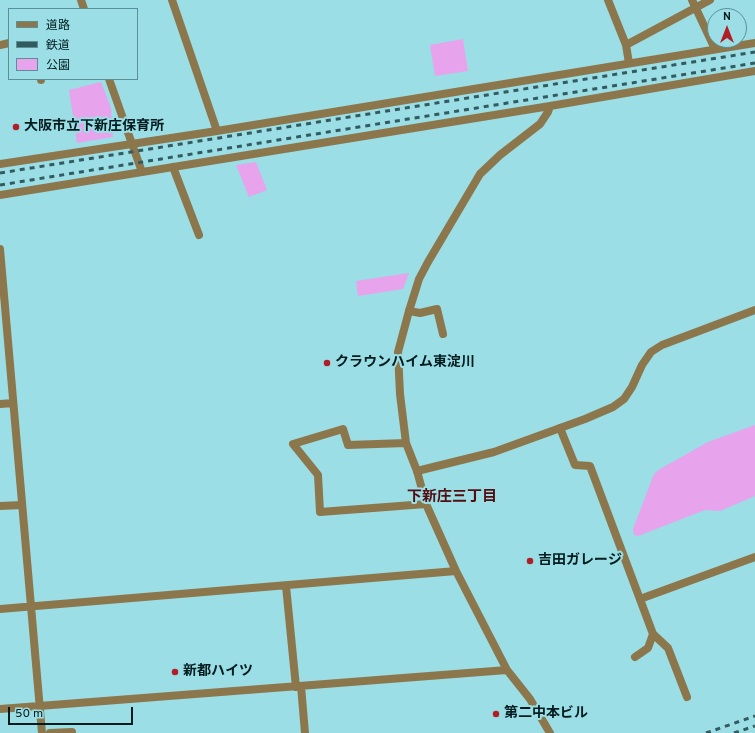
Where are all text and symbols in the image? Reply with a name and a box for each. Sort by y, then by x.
legend [8,8,138,80]
north arrow [707,8,747,48]
text: N [723,10,731,24]
text: 道路 [46,18,70,34]
text: 鉄道 [46,38,70,54]
text: 公園 [46,58,70,74]
place label: 大阪市立下新庄保育所 [24,119,164,135]
marker: 大阪市立下新庄保育所 [11,122,21,132]
place label: クラウンハイム東淀川 [335,355,475,371]
marker: クラウンハイム東淀川 [322,358,332,368]
district label: 下新庄三丁目 [407,489,497,507]
place label: 吉田ガレージ [538,553,622,569]
marker: 吉田ガレージ [525,556,535,566]
place label: 新都ハイツ [183,664,253,680]
marker: 新都ハイツ [170,667,180,677]
scale bar [10,699,135,725]
text: 50 m [15,706,43,722]
place label: 第二中本ビル [504,706,588,722]
marker: 第二中本ビル [491,709,501,719]

